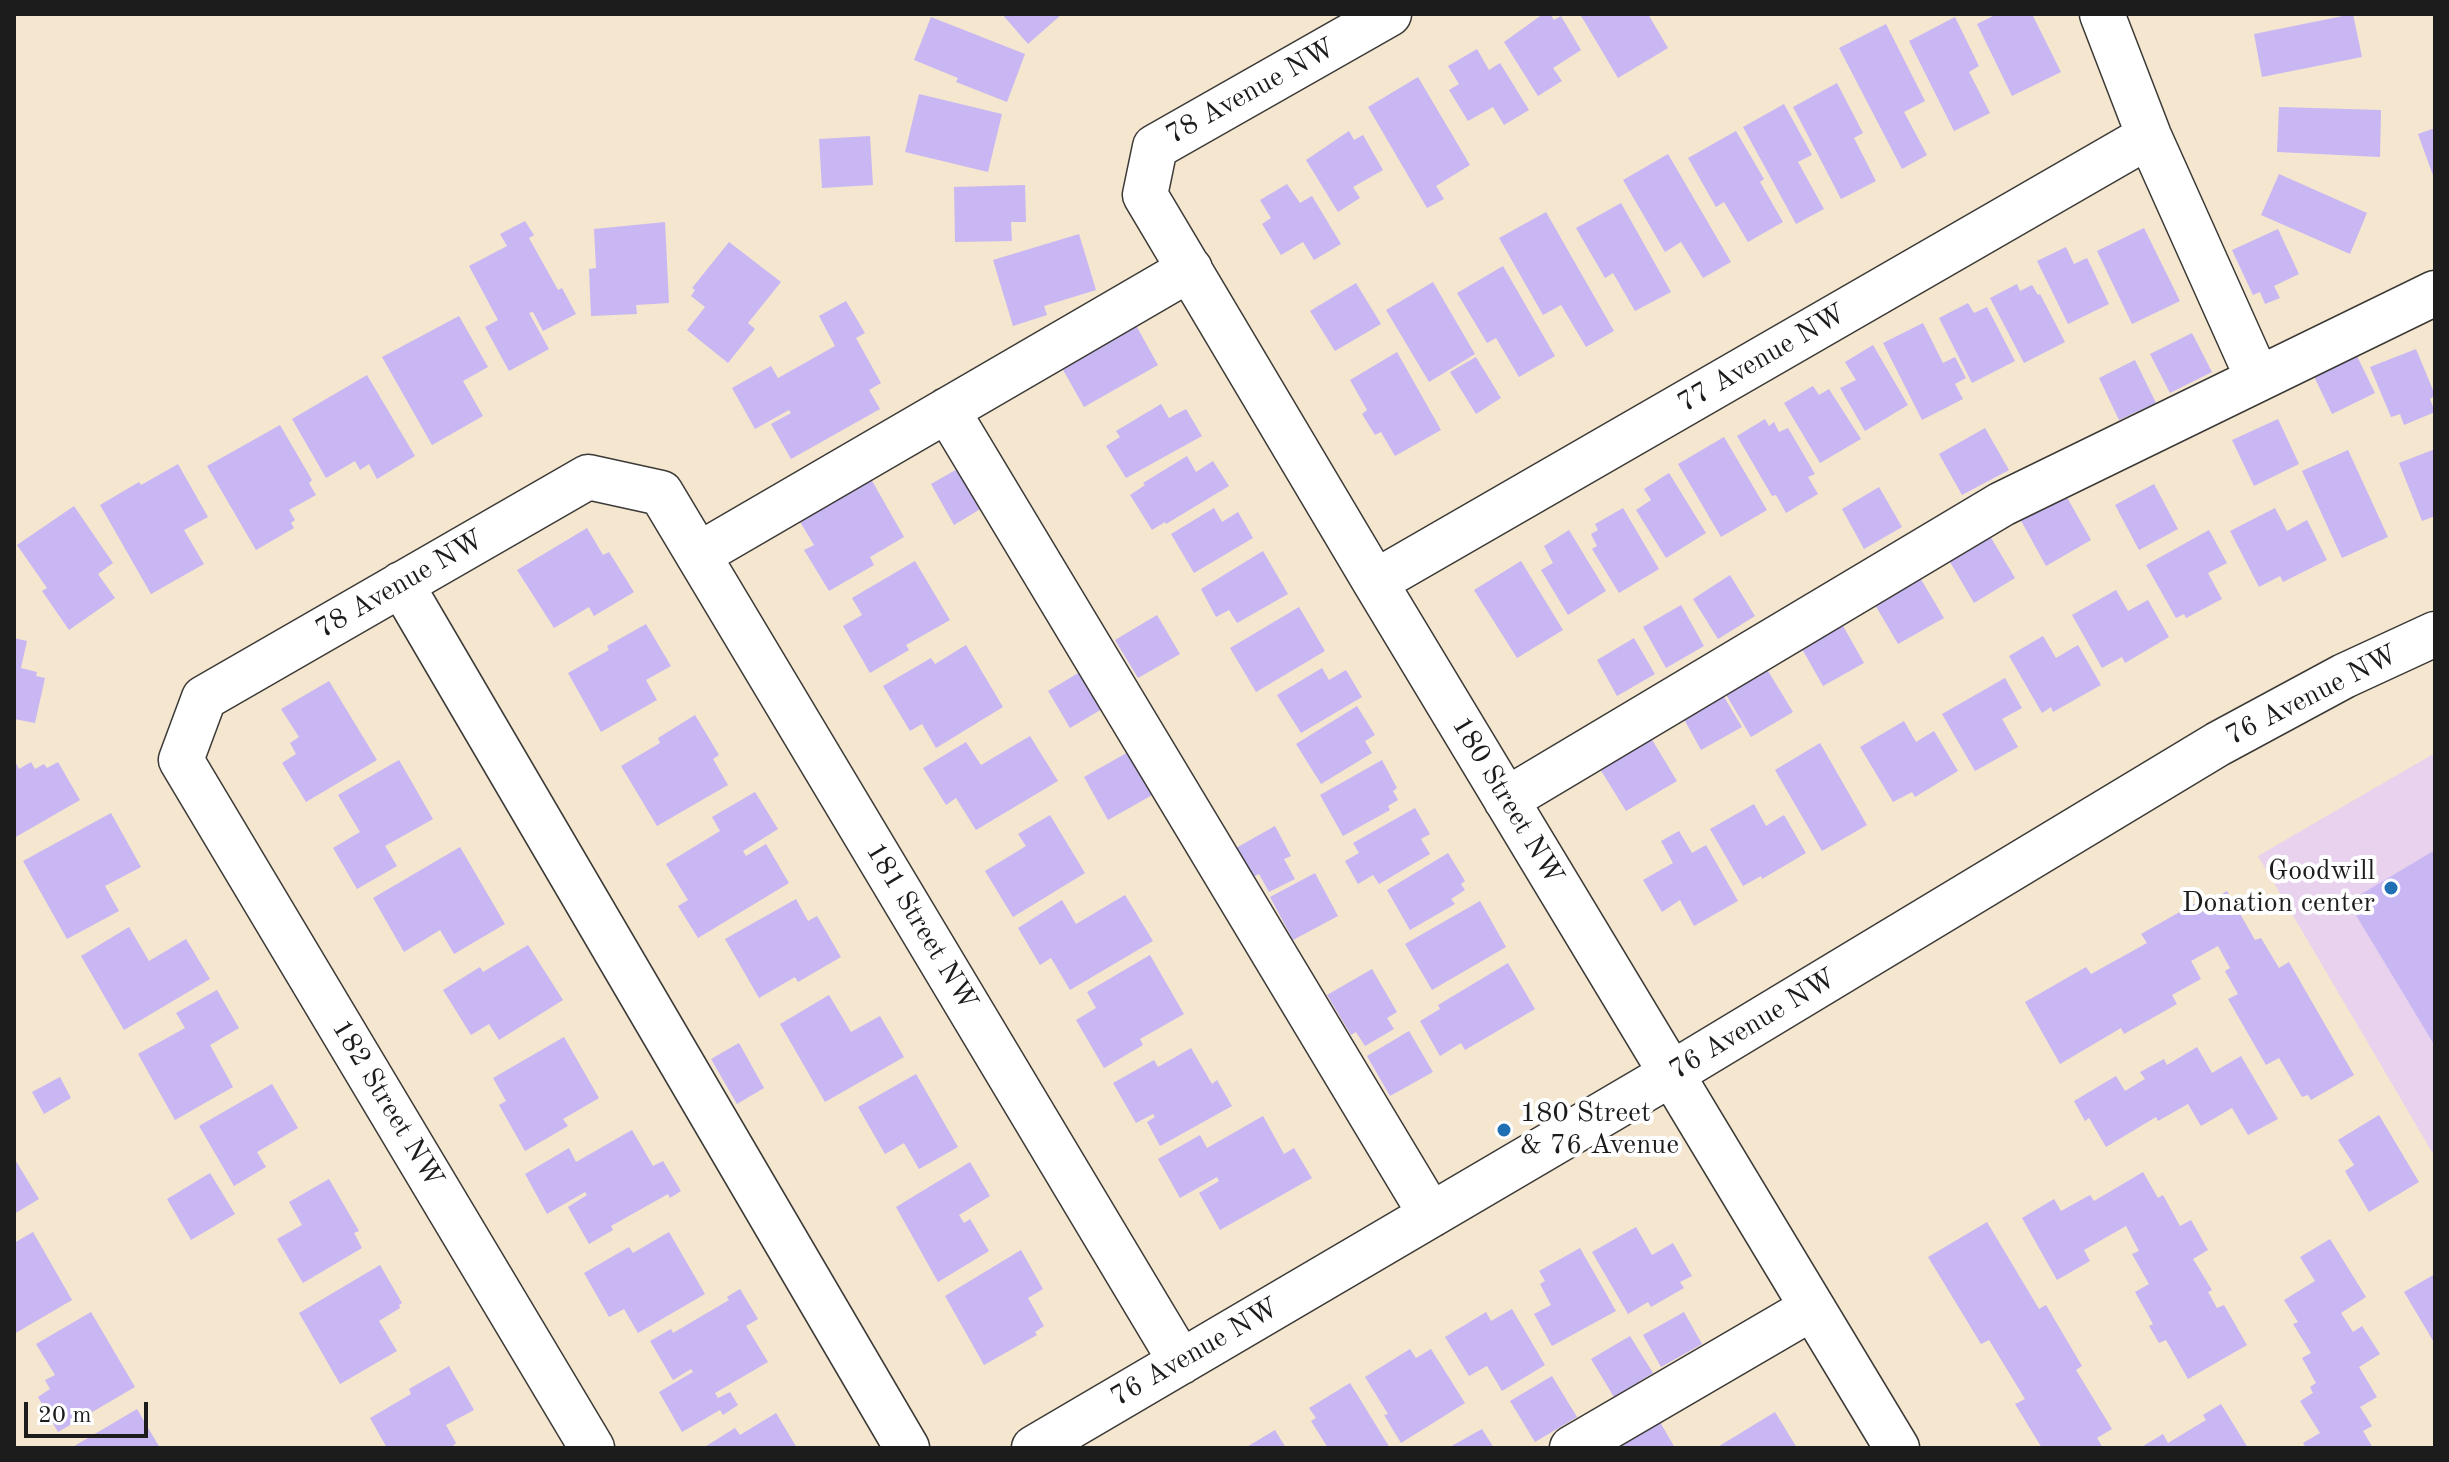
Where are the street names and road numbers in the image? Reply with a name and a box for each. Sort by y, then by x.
street label: 78 Avenue NW [1160,32,1342,152]
street label: 77 Avenue NW [1672,297,1852,421]
street label: 78 Avenue NW [310,523,490,647]
street label: 76 Avenue NW [2220,638,2404,754]
street label: 180 Street NW [1444,711,1570,891]
street label: 181 Street NW [858,837,984,1017]
street label: 76 Avenue NW [1664,962,1842,1088]
street label: 182 Street NW [324,1014,450,1194]
street label: 76 Avenue NW [1105,1291,1285,1415]

